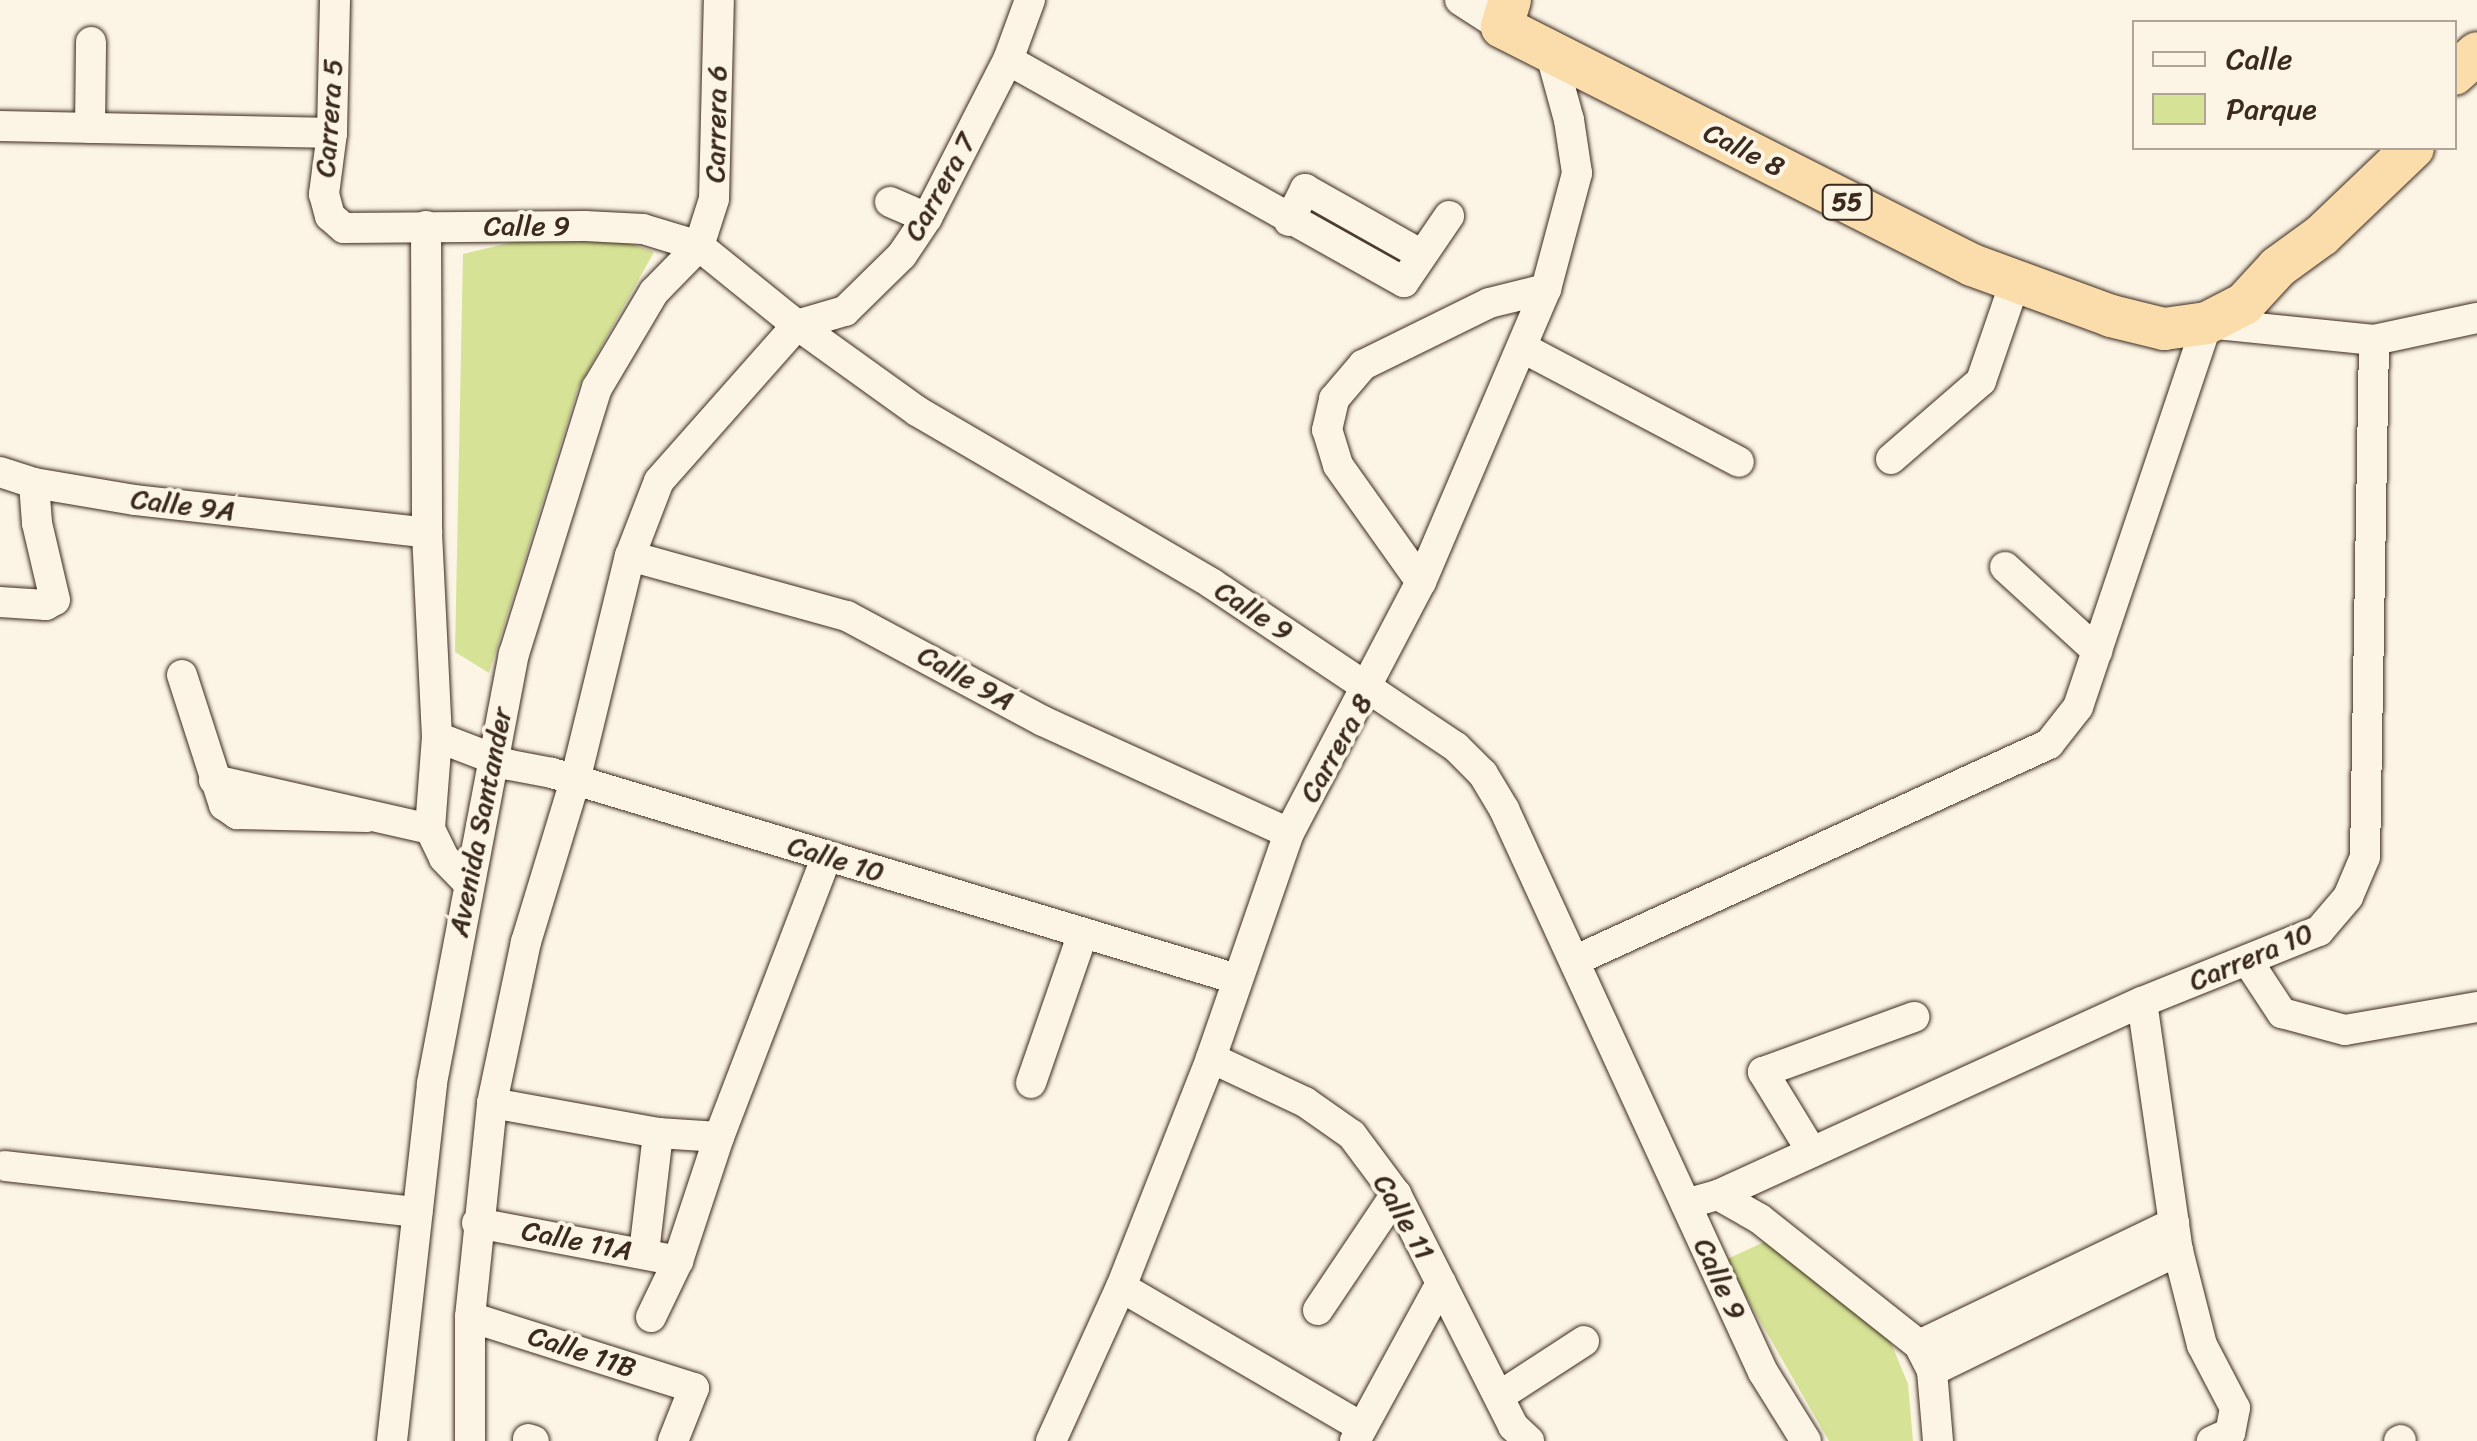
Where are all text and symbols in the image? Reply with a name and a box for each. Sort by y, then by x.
legend [2132,20,2457,150]
text: Calle [2226,32,2292,86]
street label: Carrera 5 [308,58,350,178]
street label: Carrera 6 [698,65,734,183]
text: Parque [2226,82,2317,136]
street label: Calle 8 [1698,115,1790,185]
street label: Carrera 7 [897,127,983,247]
road number: 55 [1820,182,1874,222]
street label: Calle 9 [484,209,570,243]
street label: Calle 9A [129,482,237,528]
street label: Calle 9 [1209,573,1299,649]
street label: Calle 9A [912,638,1020,718]
street label: Carrera 8 [1293,688,1379,808]
street label: Avenida Santander [441,705,519,939]
street label: Calle 10 [784,828,888,890]
street label: Carrera 10 [2184,916,2318,998]
street label: Calle 11 [1366,1168,1442,1266]
street label: Calle 11A [519,1214,635,1268]
street label: Calle 9 [1687,1233,1753,1325]
street label: Calle 11B [524,1319,640,1385]

